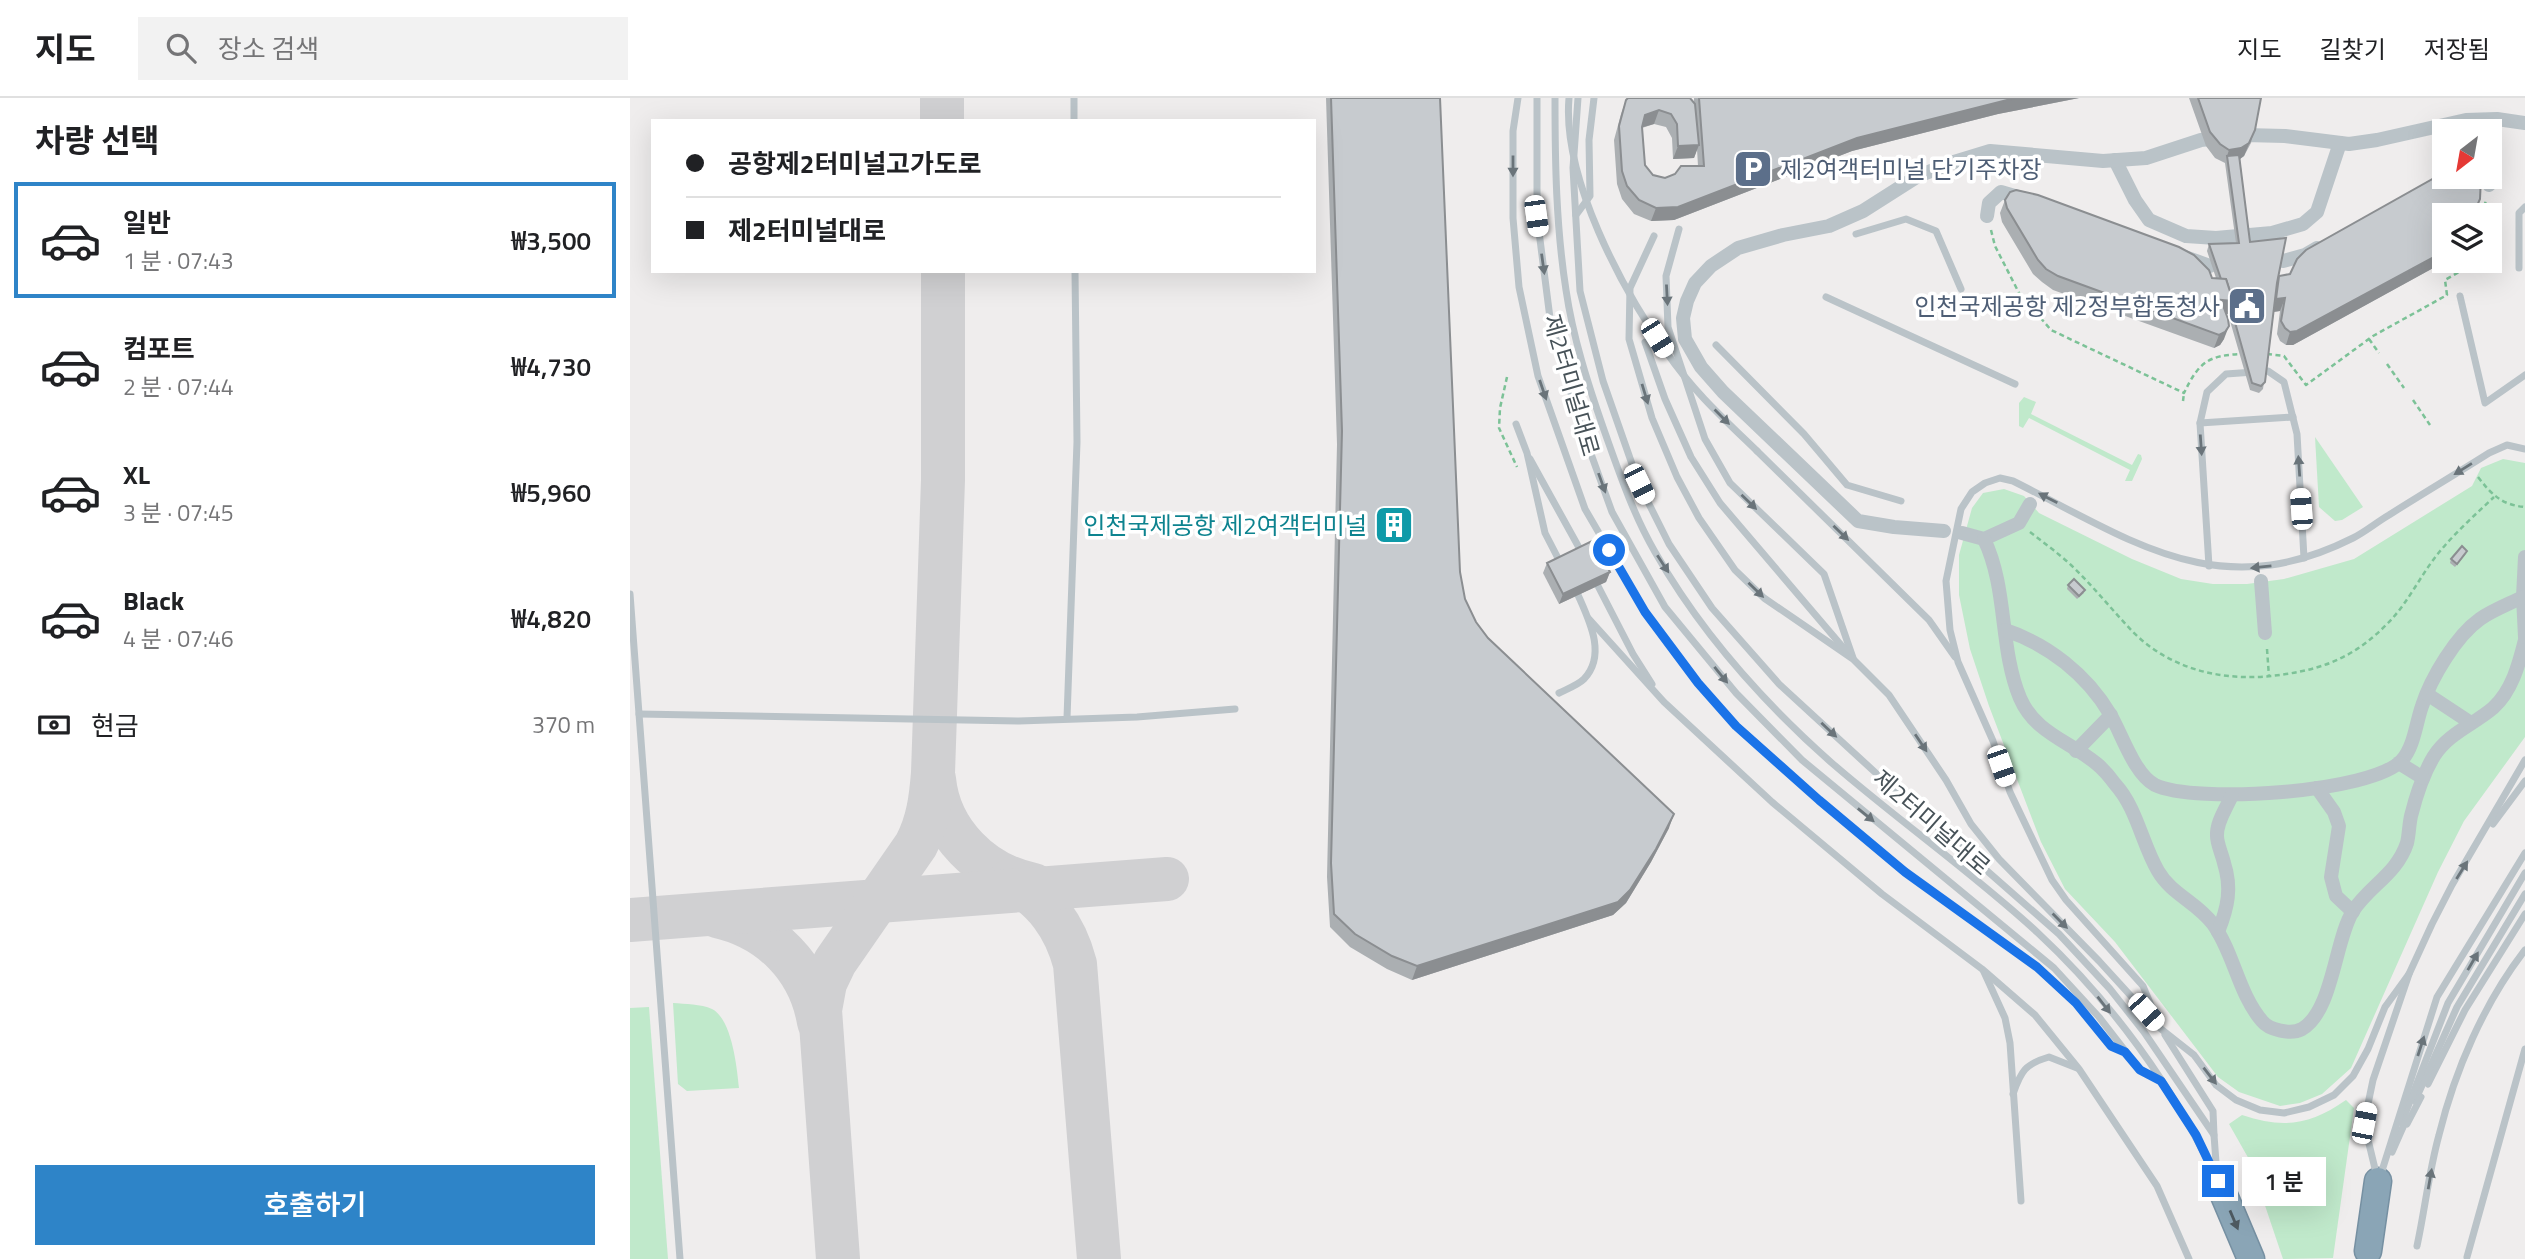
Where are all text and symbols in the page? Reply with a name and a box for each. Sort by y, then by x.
search box [138,17,628,80]
text: 지도 [35,24,96,74]
icon: search [162,29,200,67]
text: 장소 검색 [218,29,319,68]
text: 지도 [2237,31,2282,67]
text: 길찾기 [2320,31,2386,67]
text: 저장됨 [2424,31,2490,67]
text: 차량 선택 [35,116,160,164]
north arrow [2432,119,2502,189]
map controls [2432,119,2502,273]
text: 공항제2터미널고가도로 [728,144,982,183]
parking icon: 제2여객터미널 단기주차장 [1732,148,1774,190]
place label: 제2여객터미널 단기주차장 [1780,151,2042,187]
one-way arrow [1507,155,1519,177]
car [1523,194,1550,238]
text: 일반 [123,203,171,242]
button: layers [2432,203,2502,273]
icon: car [39,209,102,272]
text: 제2터미널대로 [728,211,886,250]
text: ₩3,500 [511,221,591,260]
text: 1 분 · 07:43 [123,243,234,278]
one-way arrow [1538,253,1549,275]
one-way arrow [1661,284,1672,306]
public building icon: 인천국제공항 제2정부합동청사 [2226,285,2268,327]
place label: 인천국제공항 제2정부합동청사 [1914,288,2220,324]
street label: 제2터미널대로 [1535,310,1609,460]
car [1637,315,1678,361]
text: 컴포트 [123,329,195,368]
icon: car [39,335,102,398]
text: ₩4,730 [511,347,591,386]
text: 2 분 · 07:44 [123,369,234,404]
one-way arrow [1538,380,1549,401]
one-way arrow [1641,384,1651,405]
one-way arrow [1714,409,1730,425]
one-way arrow [2196,434,2207,456]
text: XL [123,455,150,494]
one-way arrow [2293,455,2304,477]
icon: car [39,461,102,524]
car [1621,461,1658,507]
one-way arrow [2454,463,2473,475]
one-way arrow [1597,472,1608,493]
text: ₩5,960 [511,473,591,512]
car [2290,487,2313,531]
one-way arrow [1740,493,1757,509]
one-way arrow [2038,493,2058,504]
text: 3 분 · 07:45 [123,495,234,530]
building icon: 인천국제공항 제2여객터미널 [1373,504,1415,546]
place label: 인천국제공항 제2여객터미널 [1083,507,1367,543]
one-way arrow [1833,525,1849,541]
route start [1593,534,1625,566]
one-way arrow [1656,554,1669,574]
one-way arrow [2250,561,2272,572]
text: Black [123,581,184,620]
one-way arrow [1747,581,1764,597]
icon: car [39,587,102,650]
text: ₩4,820 [511,599,591,638]
text: 4 분 · 07:46 [123,621,234,656]
one-way arrow [1713,666,1728,684]
icon: cash [35,706,73,744]
text: 현금 [91,706,139,745]
text: 370 m [532,707,595,742]
one-way arrow [1820,722,1838,738]
one-way arrow [1914,733,1927,752]
car [1985,743,2018,789]
street label: 제2터미널대로 [1865,761,1999,883]
one-way arrow [1857,807,1875,822]
one-way arrow [2455,860,2468,879]
one-way arrow [2052,913,2068,929]
one-way arrow [2467,952,2479,971]
car [2125,989,2168,1035]
one-way arrow [2097,995,2112,1013]
one-way arrow [2416,1035,2427,1056]
one-way arrow [2203,1067,2218,1085]
car [2350,1100,2379,1146]
callout: 1 분 [2242,1156,2326,1206]
text: 1 분 [2264,1164,2304,1199]
button: 호출하기 [35,1165,595,1245]
route end [2202,1165,2234,1197]
one-way arrow [2425,1168,2436,1190]
one-way arrow [2228,1210,2240,1230]

